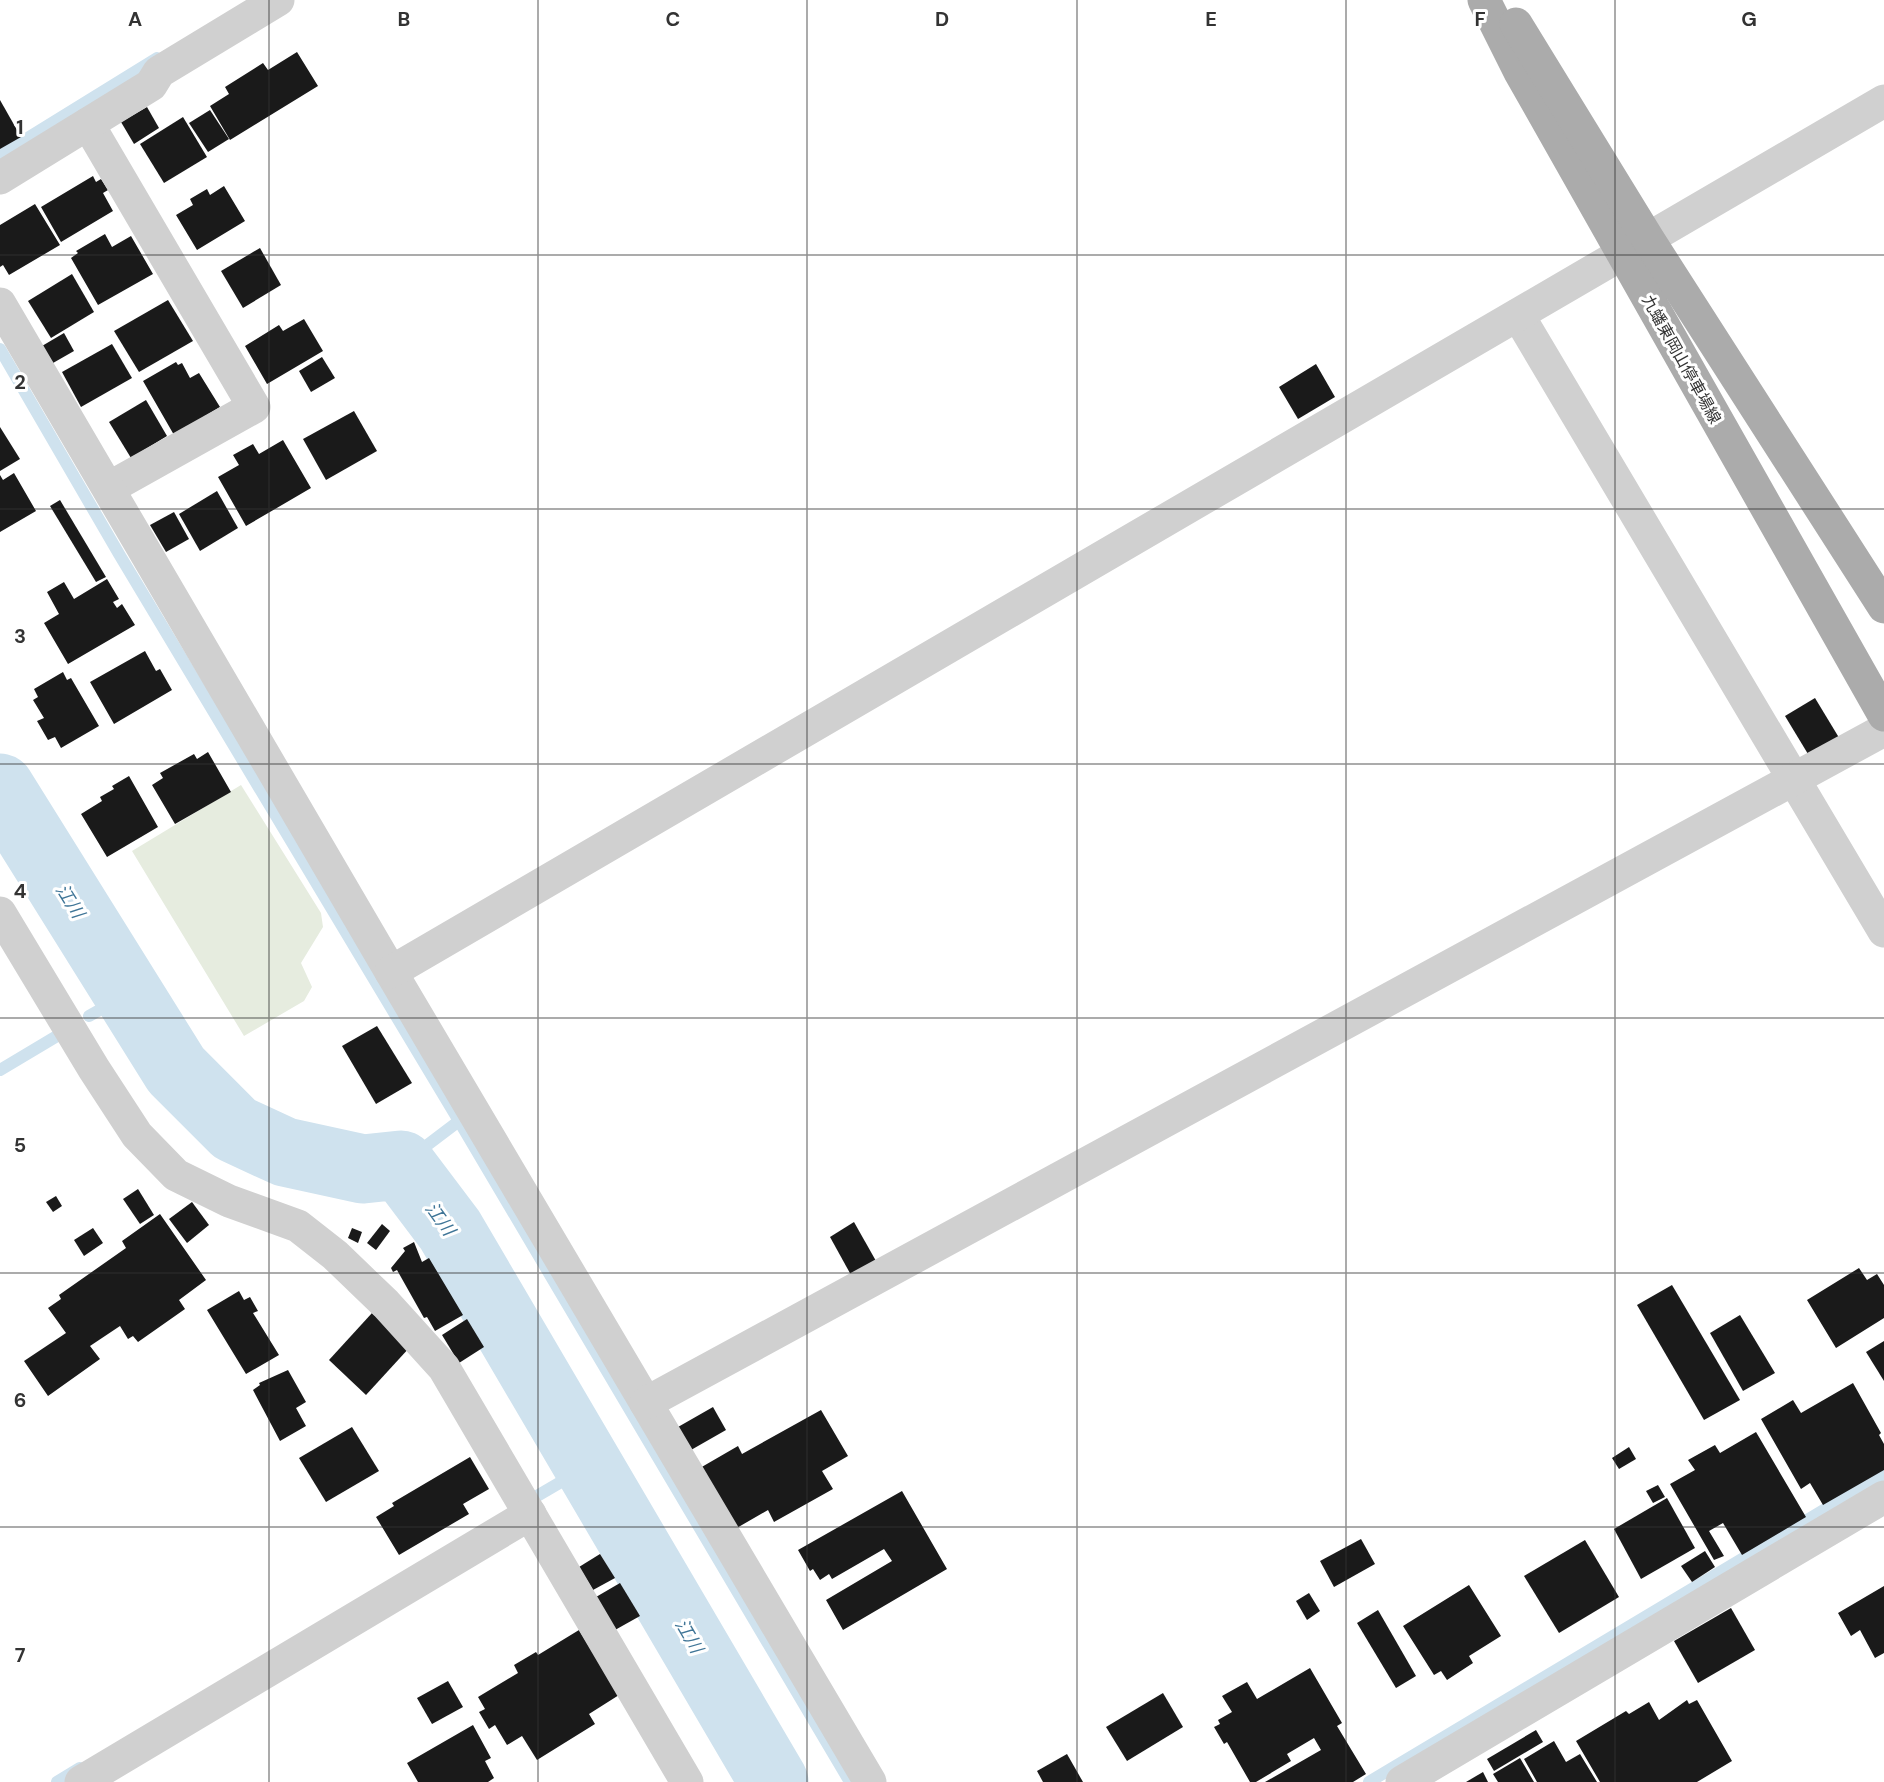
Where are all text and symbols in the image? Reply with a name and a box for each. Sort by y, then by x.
text: A [128,6,142,32]
text: B [398,6,410,32]
text: C [666,6,680,32]
text: D [935,6,949,32]
text: E [1205,6,1217,32]
text: F [1474,6,1486,32]
text: G [1741,6,1757,32]
text: 1 [16,114,24,140]
street label: 九蟠東岡山停車場線 [1637,291,1726,427]
text: 2 [14,369,26,395]
text: 3 [14,623,26,649]
text: 4 [14,878,27,904]
water label: 江川 [50,879,91,924]
text: 5 [14,1132,26,1158]
water label: 江川 [420,1197,461,1242]
text: 6 [14,1387,26,1413]
water label: 江川 [670,1614,709,1659]
text: 7 [15,1642,26,1668]

